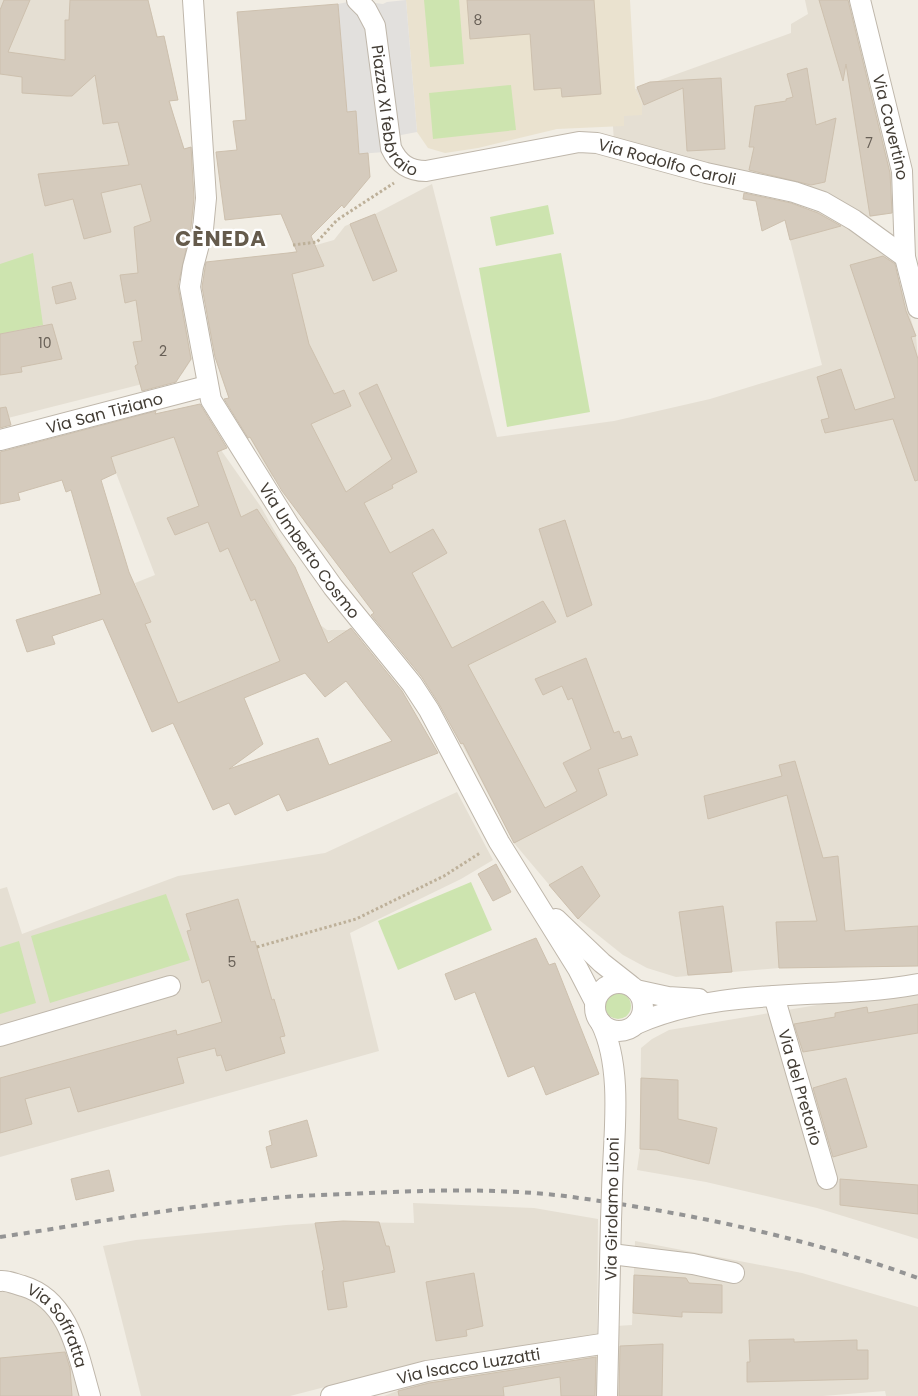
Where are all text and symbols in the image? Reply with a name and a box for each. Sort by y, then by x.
house number: 8 [474,10,483,30]
street label: Piazza XI febbraio [366,44,421,182]
street label: Via Cavertino [867,72,914,180]
street label: Via Rodolfo Caroli [596,132,738,191]
house number: 7 [865,133,873,153]
district label: CÈNEDA [175,224,267,253]
house number: 10 [38,333,52,353]
house number: 2 [159,341,167,361]
street label: Via San Tiziano [44,386,165,439]
street label: Via Umberto Cosmo [254,478,366,623]
house number: 5 [228,952,236,972]
street label: Via del Pretorio [773,1026,828,1148]
street label: Via Girolamo Lioni [599,1137,625,1281]
street label: Via Soffratta [23,1277,93,1370]
street label: Via Isacco Luzzatti [394,1342,542,1390]

